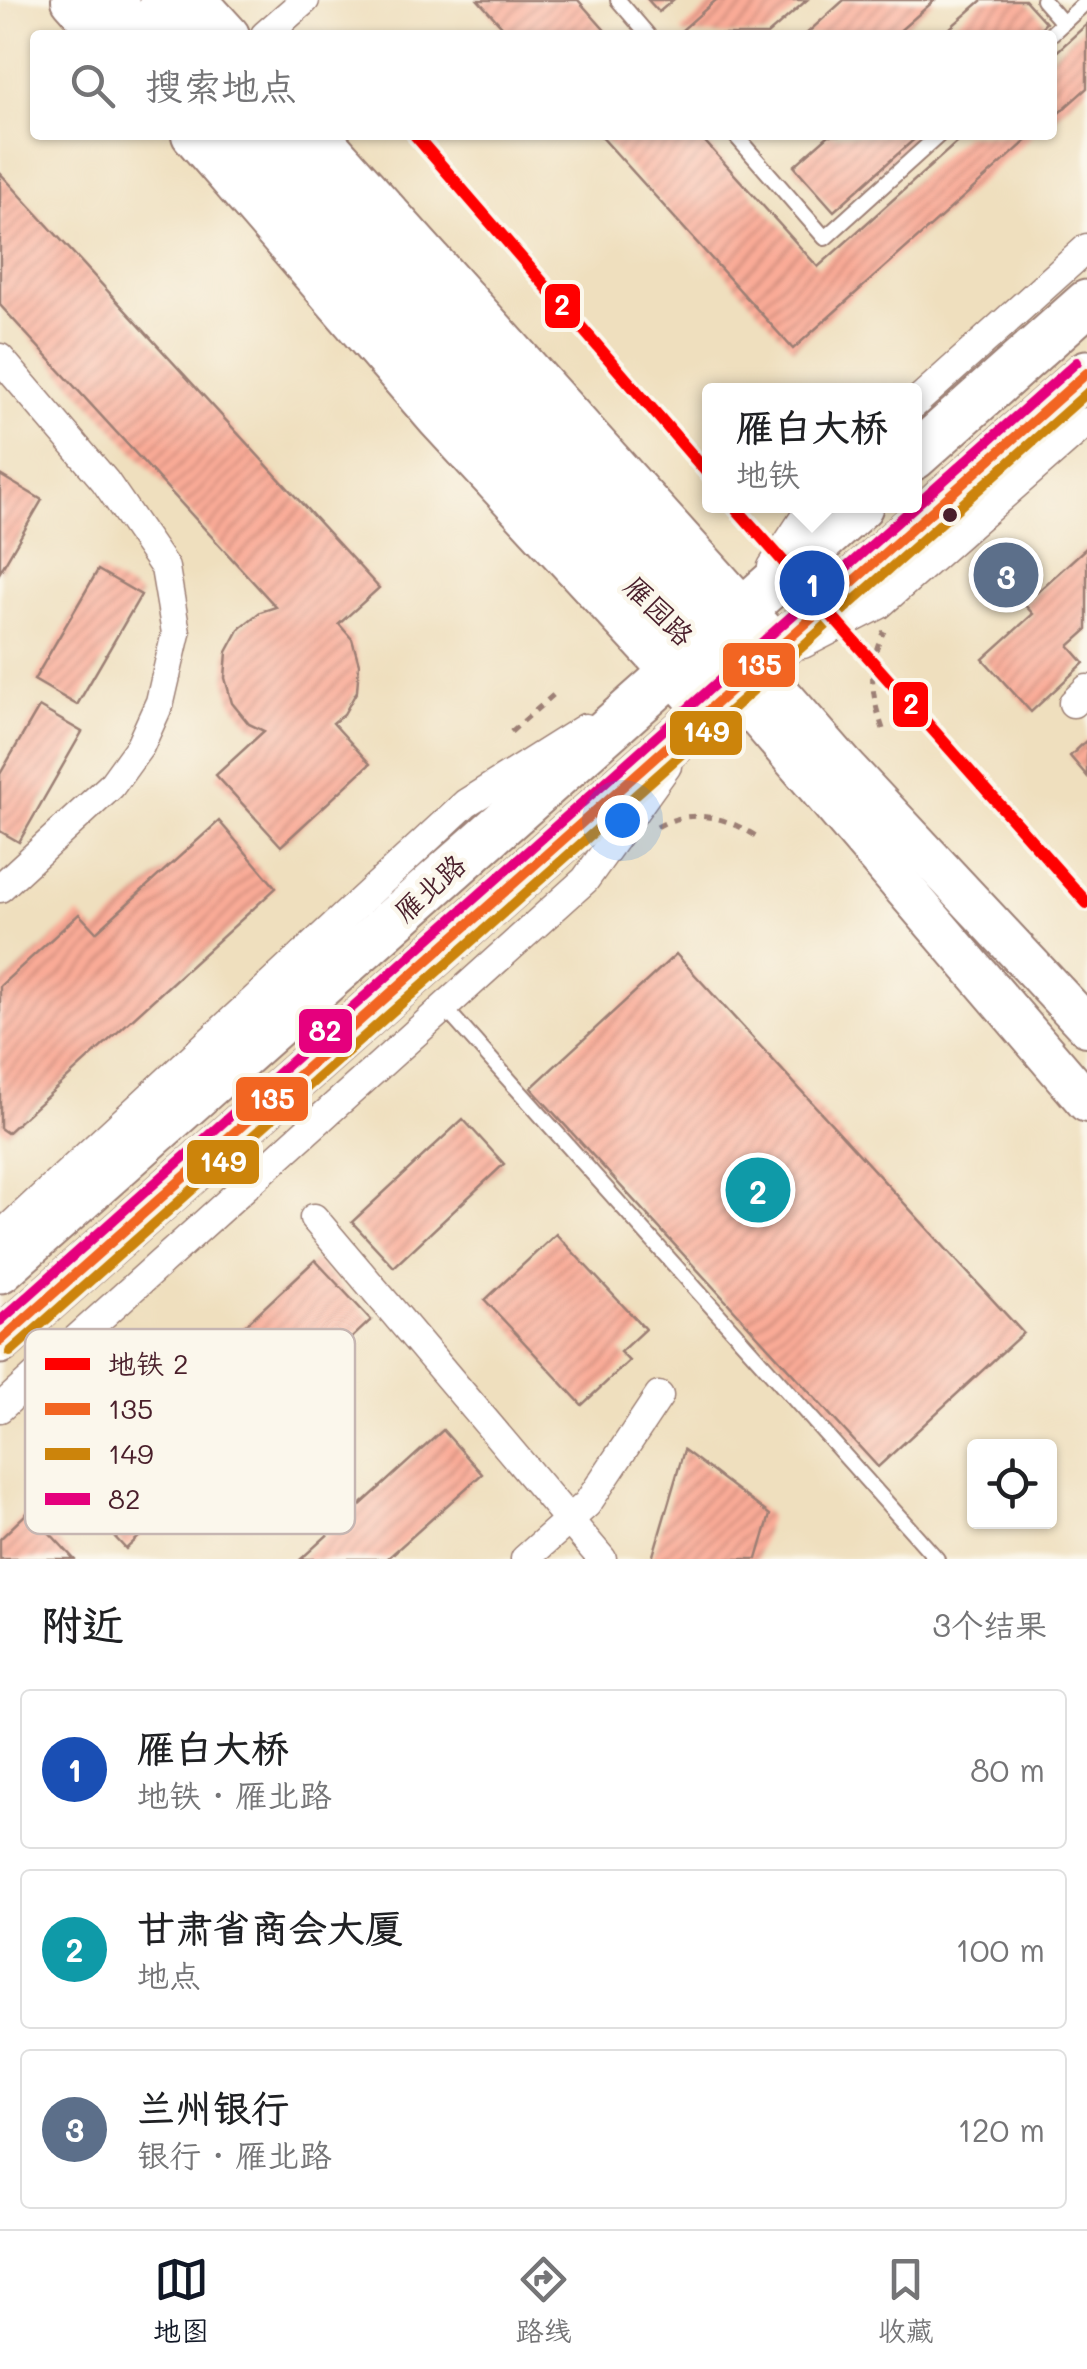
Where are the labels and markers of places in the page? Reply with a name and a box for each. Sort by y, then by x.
unlabelled marker [940,505,960,525]
pin: 3 [974,538,1038,612]
pin: 1 [780,546,844,620]
pin: 2 [726,1152,790,1228]

